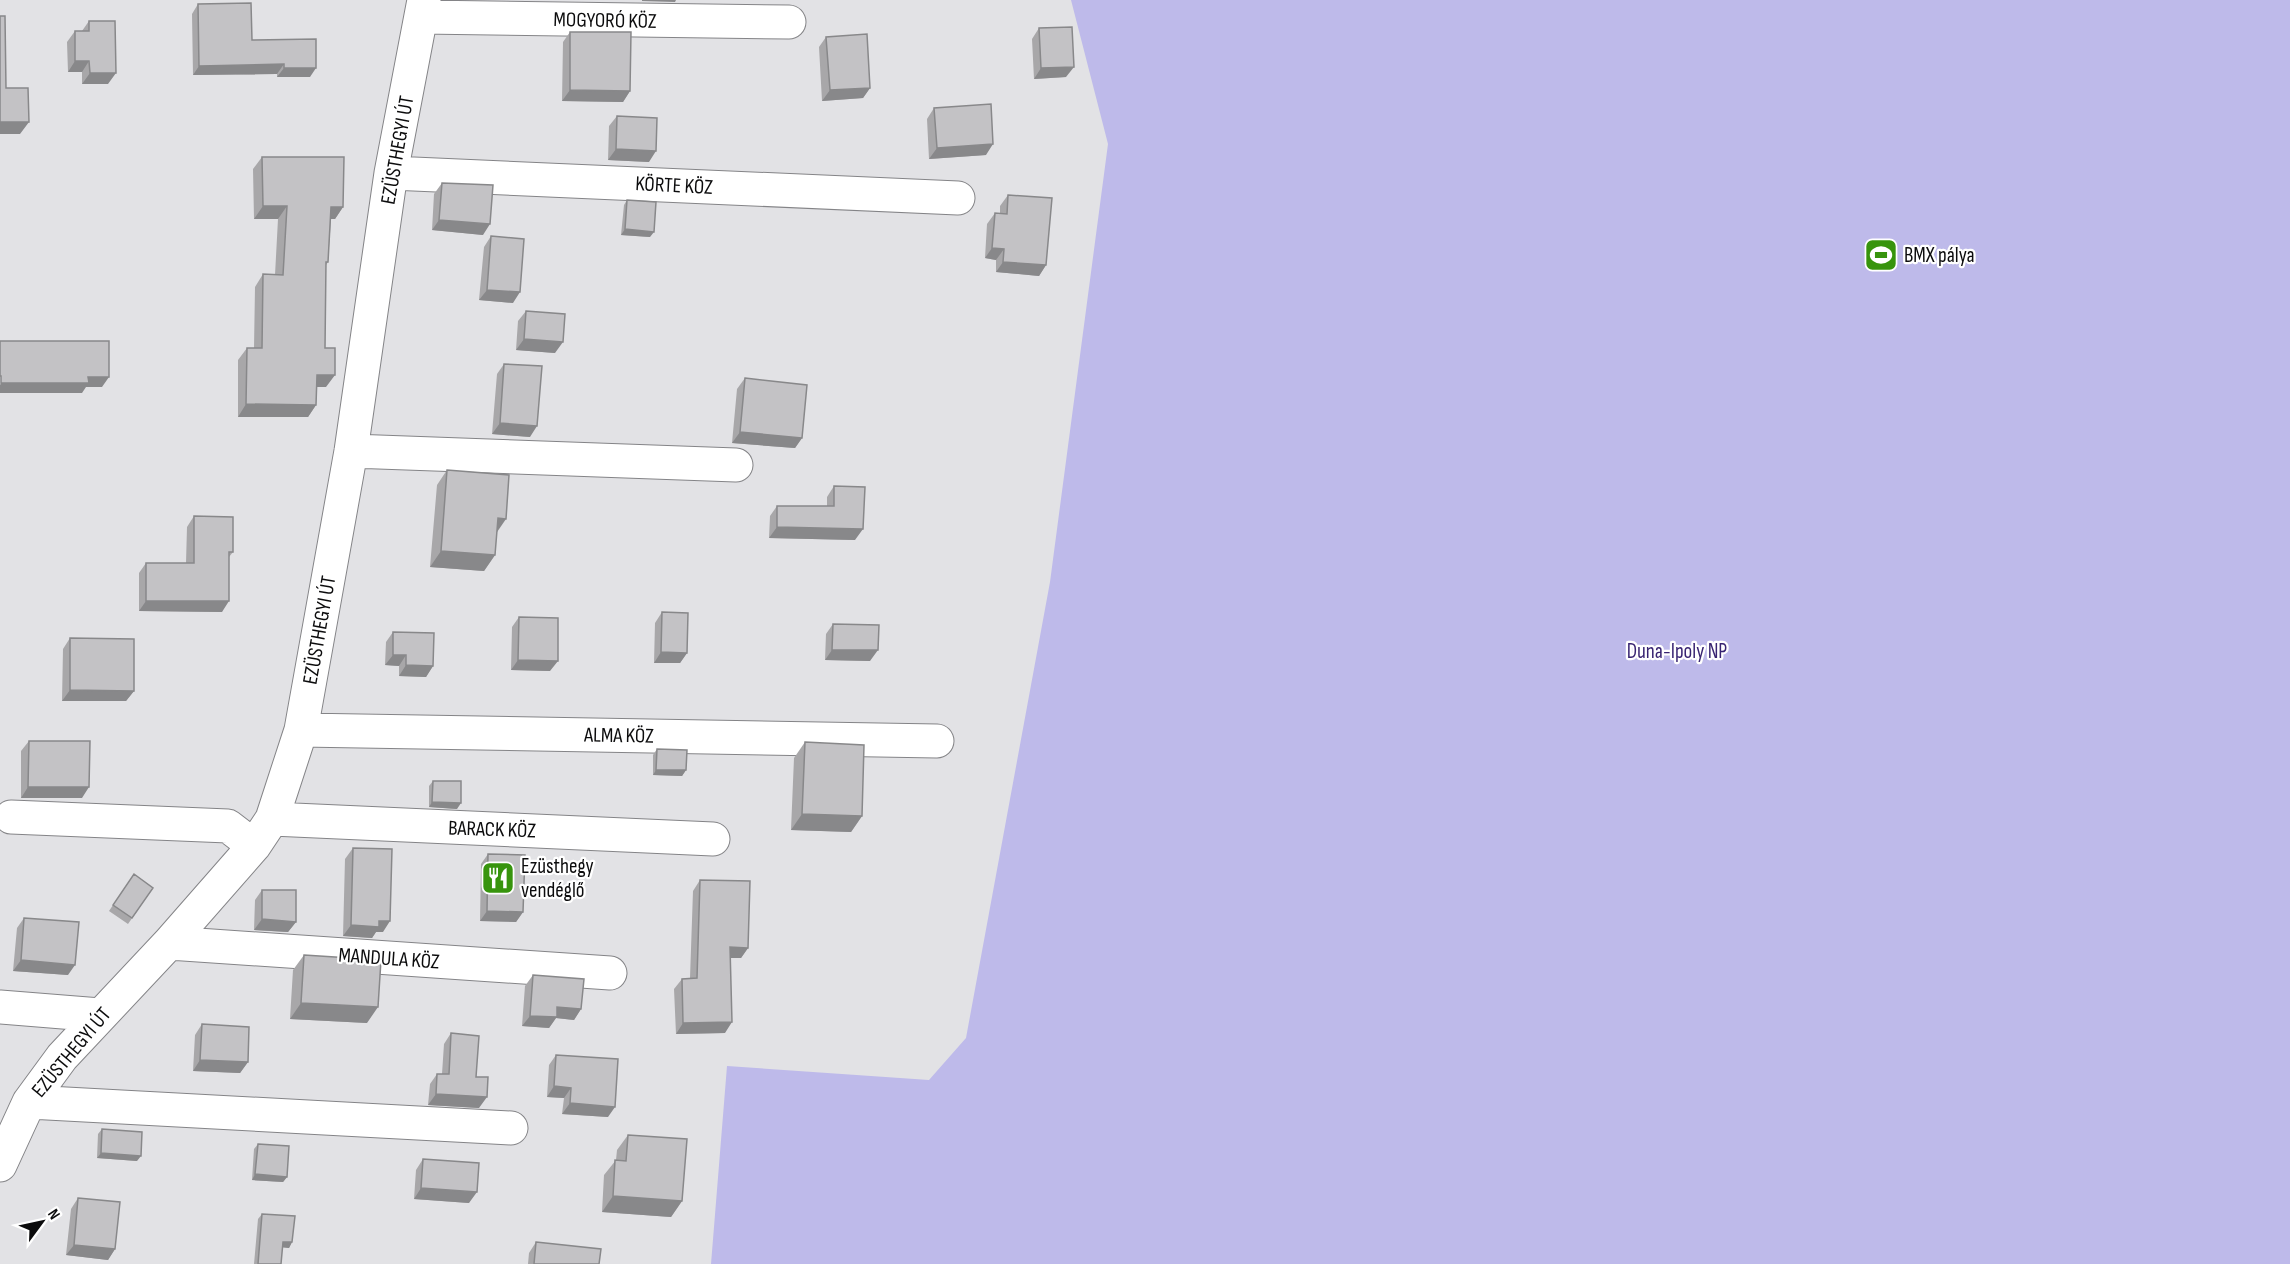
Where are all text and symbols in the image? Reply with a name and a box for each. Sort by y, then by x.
street label: MOGYORÓ KÖZ [553,7,657,34]
street label: EZÜSTHEGYI ÚT [376,93,419,206]
street label: KÖRTE KÖZ [635,171,714,200]
sports icon: BMX pálya [1863,237,1899,273]
place label: BMX pálya [1904,243,1975,268]
street label: EZÜSTHEGYI ÚT [298,573,341,686]
park label: Duna-Ipoly NP [1627,639,1727,664]
street label: ALMA KÖZ [583,722,654,749]
street label: BARACK KÖZ [448,815,537,844]
place label: Ezüsthegy vendéglő [521,854,594,903]
restaurant icon: Ezüsthegy vendéglő [480,860,516,896]
street label: MANDULA KÖZ [338,942,441,975]
street label: EZÜSTHEGYI ÚT [27,1002,117,1102]
north arrow [12,1192,72,1252]
text: N [43,1206,64,1223]

